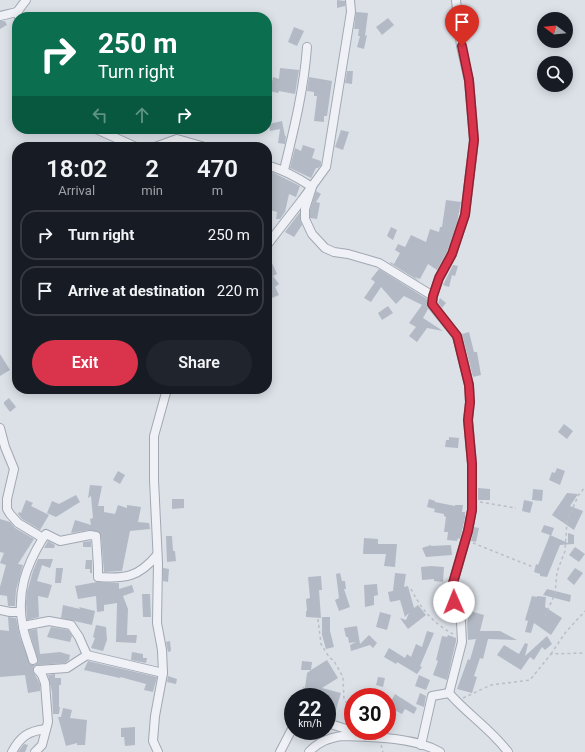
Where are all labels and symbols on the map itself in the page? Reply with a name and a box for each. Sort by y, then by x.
pin [445,5,479,46]
north arrow [537,12,573,48]
position arrow [433,581,475,623]
speed limit sign: 30 [344,688,396,740]

